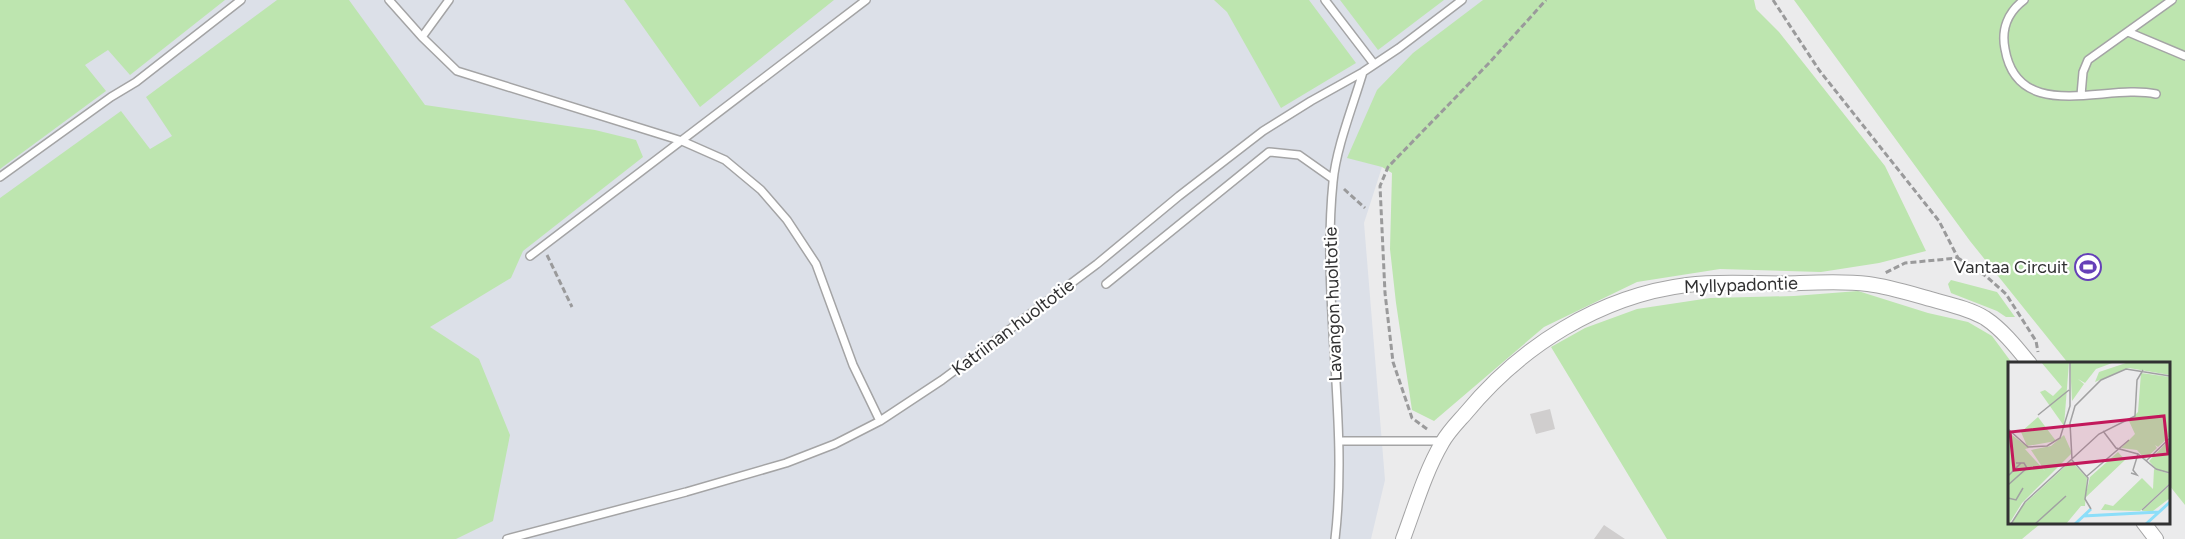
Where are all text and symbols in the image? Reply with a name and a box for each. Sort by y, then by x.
street label: Lavangon huoltotie [1319,226,1347,382]
sports icon: Vantaa Circuit [2073,252,2103,282]
place label: Vantaa Circuit [1953,256,2068,278]
street label: Myllypadontie [1684,272,1798,298]
street label: Katriinan huoltotie [947,274,1079,380]
inset map [2008,362,2170,524]

